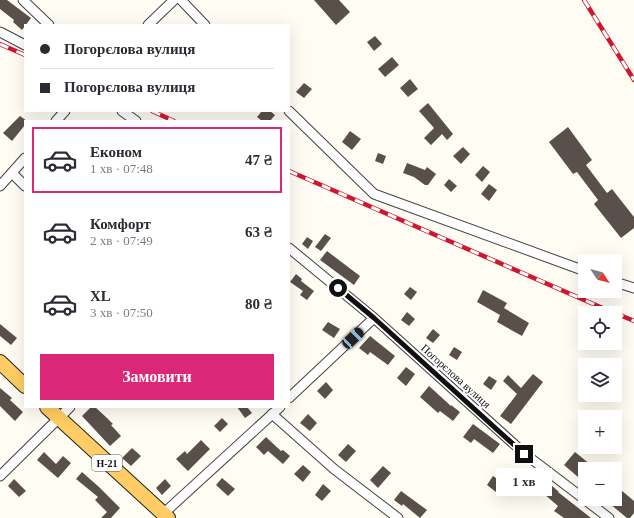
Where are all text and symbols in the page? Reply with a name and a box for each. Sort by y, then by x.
text: Погорєлова вулиця [64,41,195,57]
text: Погорєлова вулиця [64,79,195,95]
icon: car [42,142,78,178]
text: Економ [90,144,142,160]
text: 47 ₴ [245,152,272,168]
text: 1 хв · 07:48 [90,161,153,176]
icon: car [42,214,78,250]
text: Комфорт [90,216,151,232]
text: 63 ₴ [245,224,272,240]
text: 2 хв · 07:49 [90,233,153,248]
north arrow [578,254,622,298]
map controls [578,254,622,506]
route start [329,279,347,297]
icon: car [42,286,78,322]
text: XL [90,288,111,304]
text: 80 ₴ [245,296,272,312]
text: 3 хв · 07:50 [90,305,153,320]
button: locate [578,306,622,350]
car [340,325,366,351]
street label: Погорєлова вулиця [419,342,493,410]
button: Замовити [40,354,274,400]
button: layers [578,358,622,402]
button: + [578,410,622,454]
route end [515,445,533,463]
road number: Н-21 [92,455,122,471]
button: − [578,462,622,506]
callout: 1 хв [496,468,552,496]
text: 1 хв [512,474,536,489]

